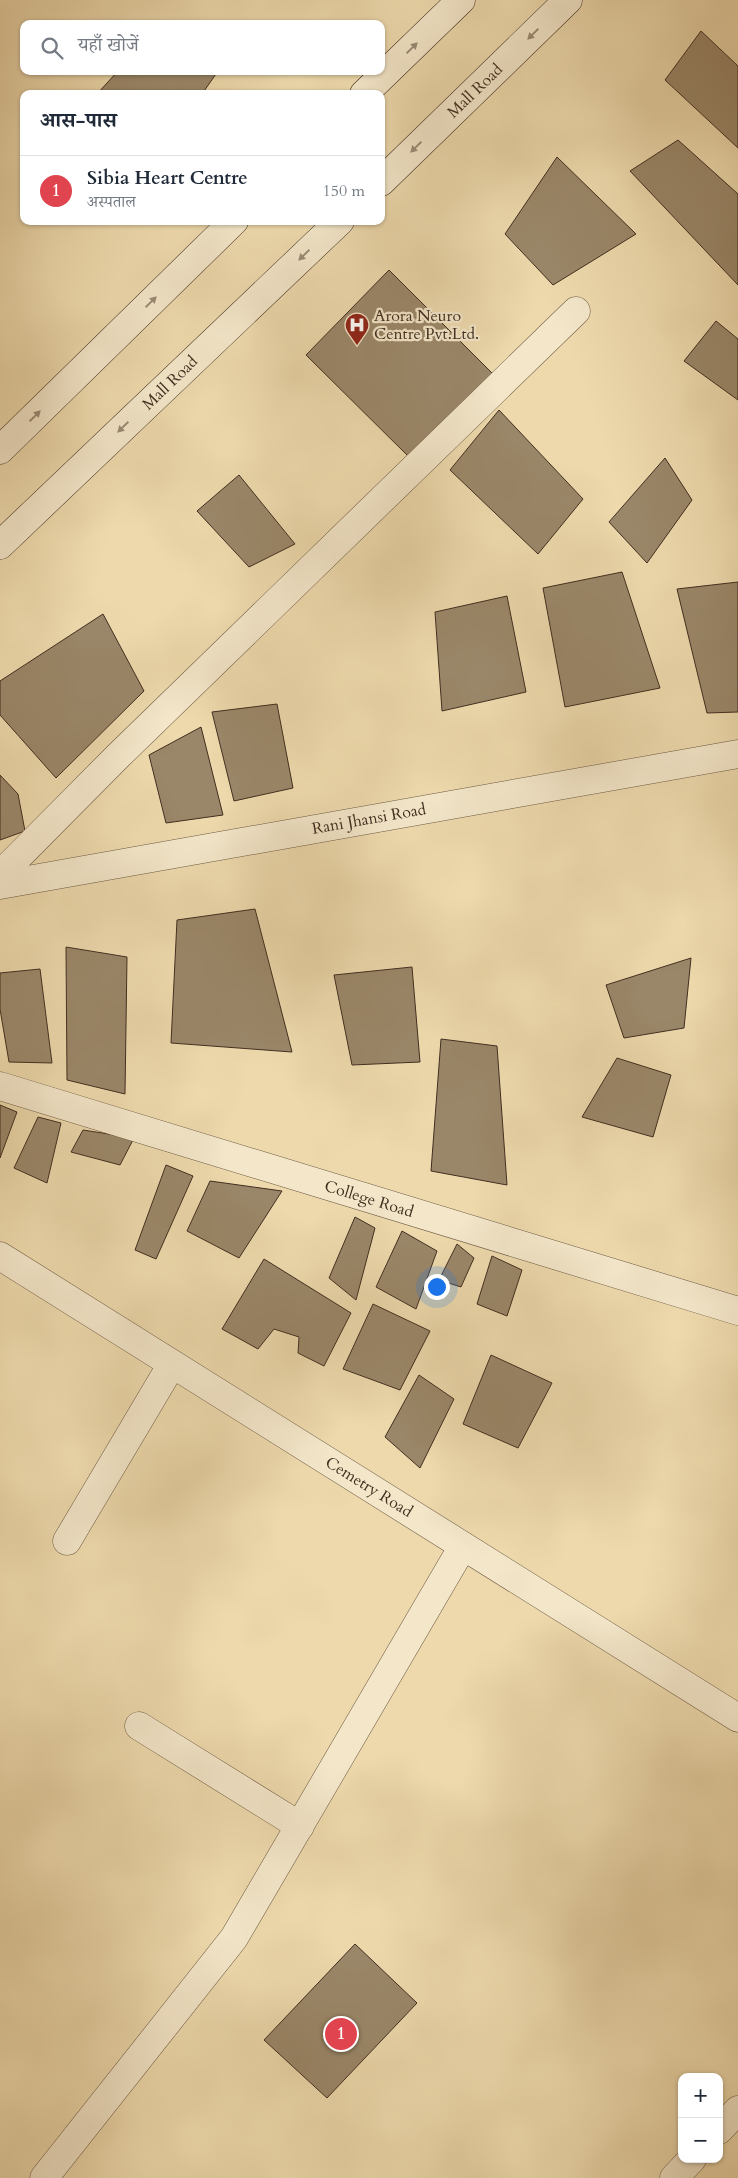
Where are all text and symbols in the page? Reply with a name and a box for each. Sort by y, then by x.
search box [20,20,385,75]
one-way arrow [527,28,539,40]
text: यहाँ खोजें [78,32,139,58]
icon: search [38,34,66,62]
one-way arrow [406,42,418,54]
street label: Mall Road [442,59,508,123]
text: आस-पास [40,106,117,135]
one-way arrow [411,141,423,153]
text: Sibia Heart Centre [87,165,248,191]
text: 1 [52,180,60,202]
text: 150 m [323,180,365,202]
text: अस्पताल [87,191,136,213]
one-way arrow [299,249,311,261]
one-way arrow [145,296,157,308]
place label: Arora Neuro Centre Pvt.Ltd. [374,305,479,345]
hospital icon: Arora Neuro Centre Pvt.Ltd. [344,312,370,346]
street label: Mall Road [137,351,203,415]
one-way arrow [29,410,41,422]
one-way arrow [118,421,130,433]
street label: Rani Jhansi Road [310,798,428,840]
street label: College Road [322,1175,417,1223]
your location [424,1274,450,1300]
street label: Cemetry Road [321,1451,417,1523]
pin: 1 [325,2015,357,2053]
map controls [678,2073,723,2163]
button: + [678,2073,723,2118]
button: − [678,2118,723,2163]

